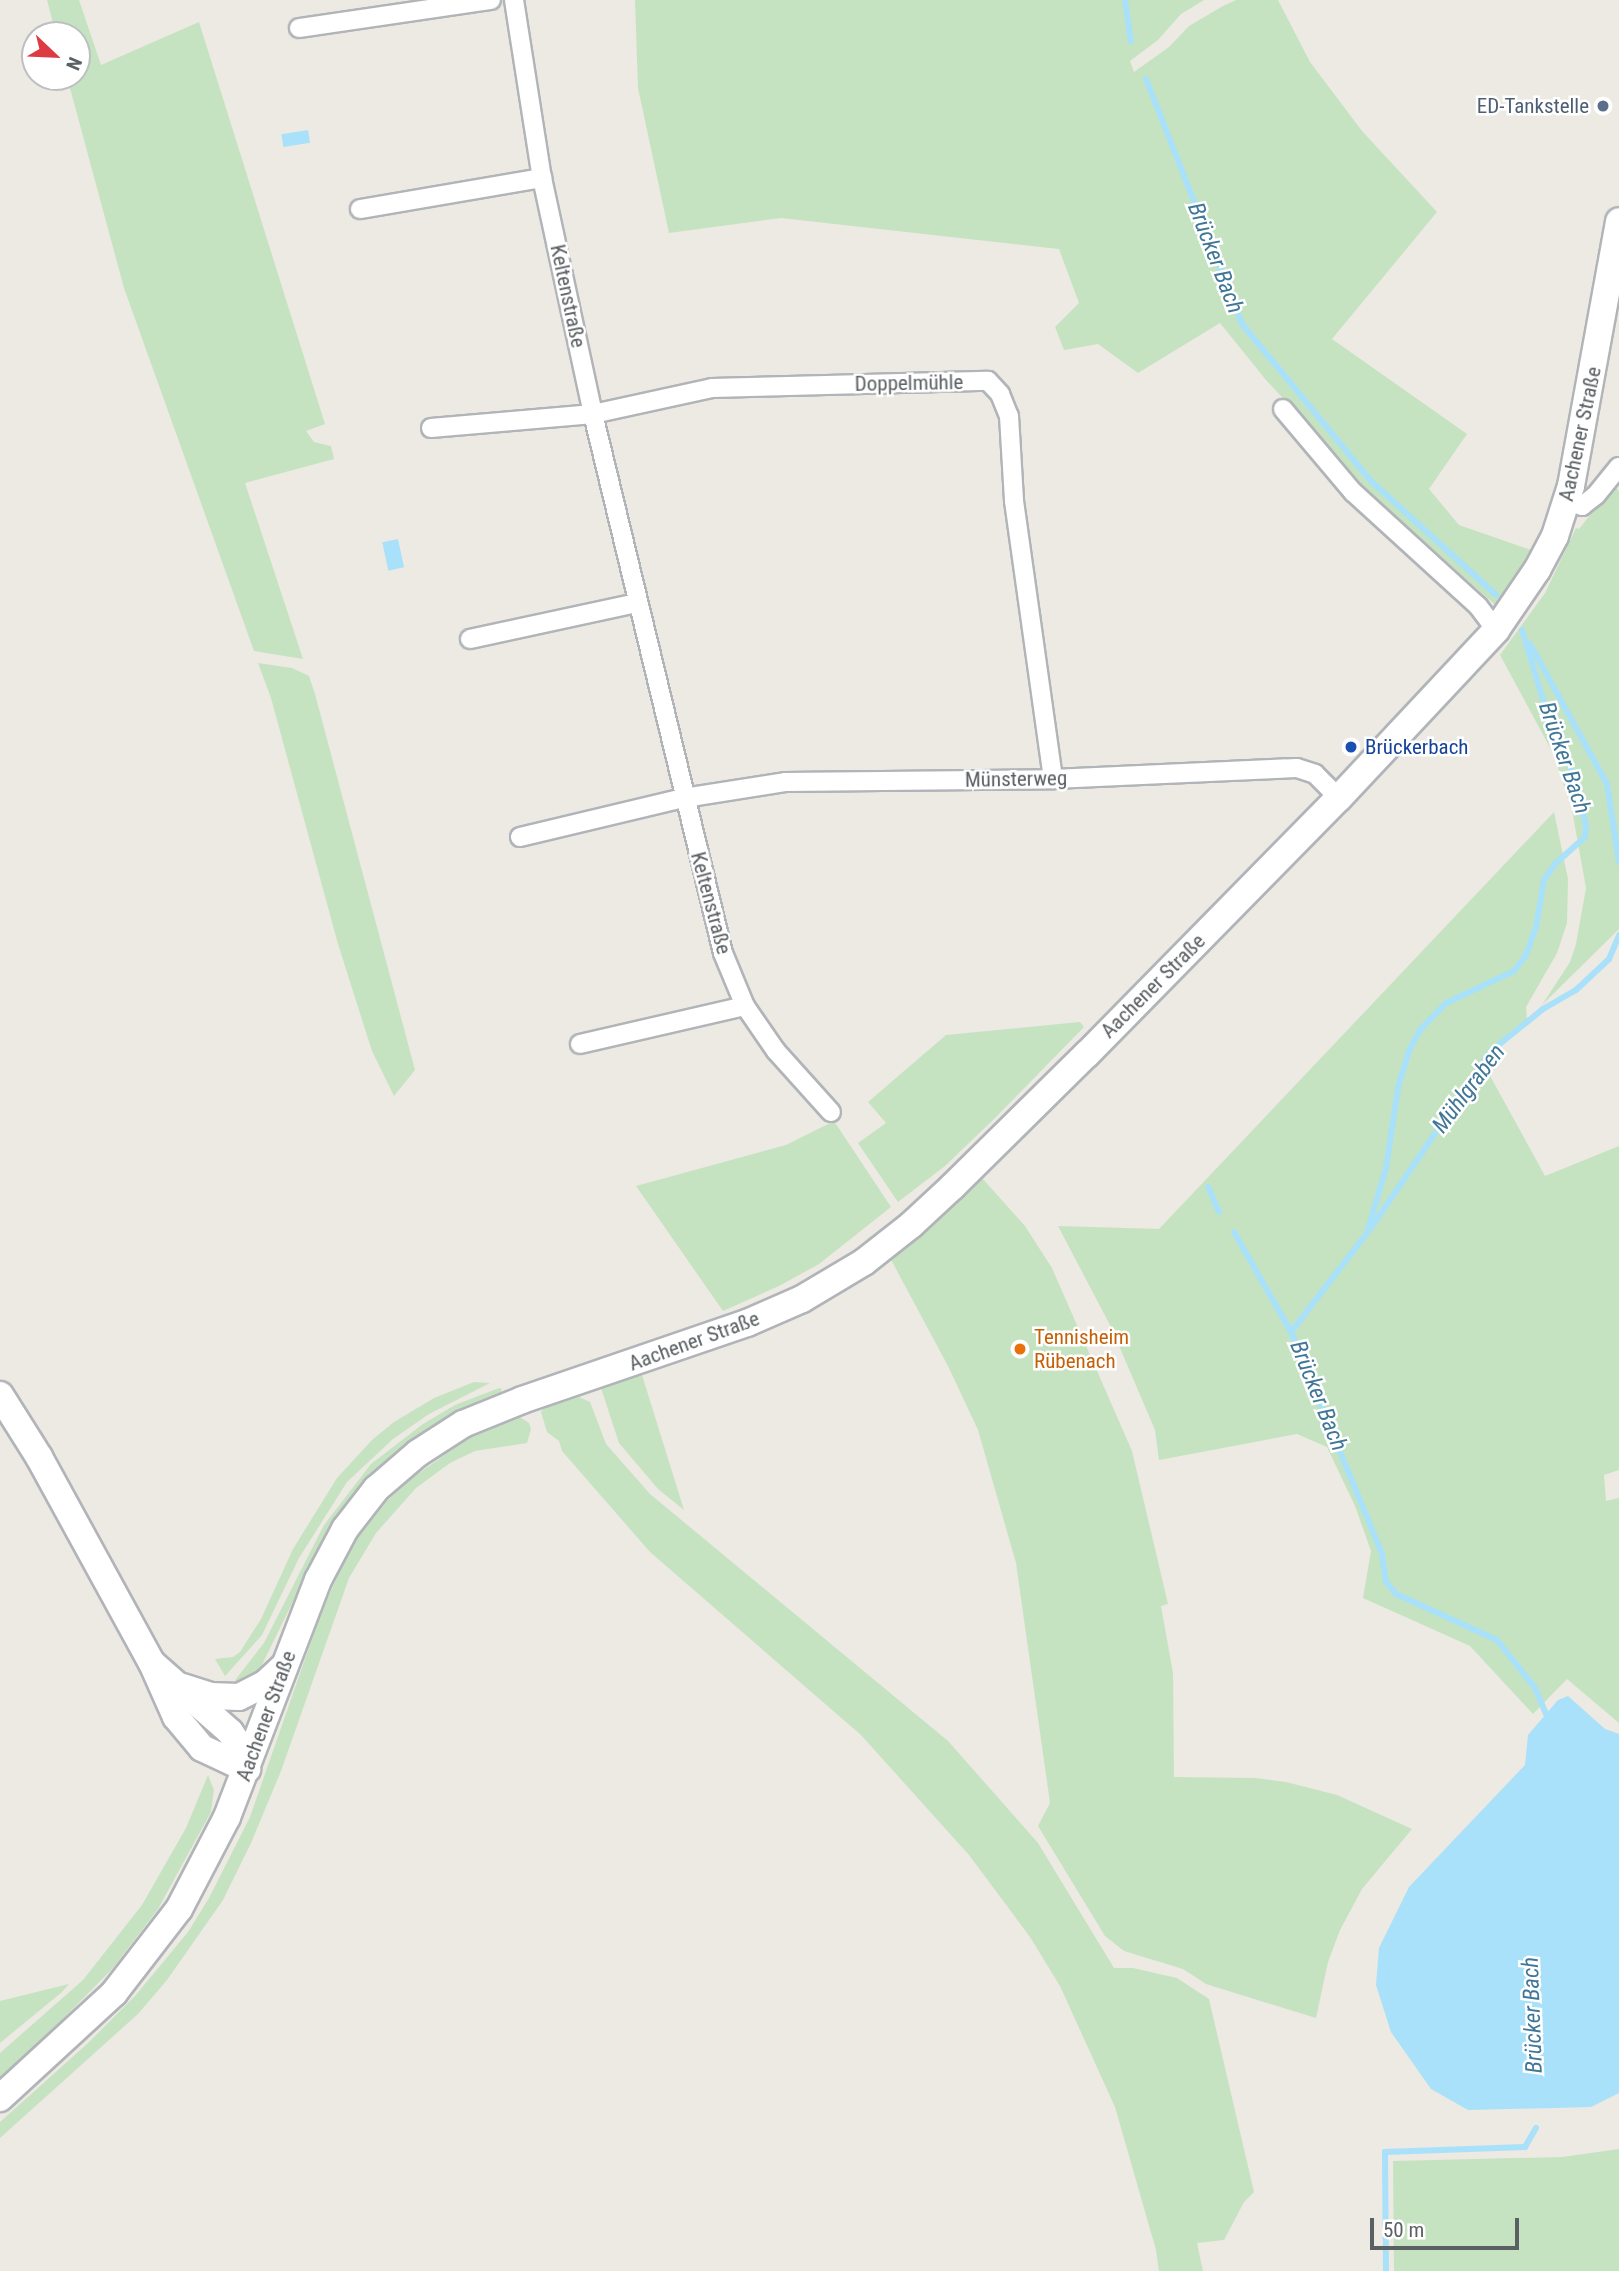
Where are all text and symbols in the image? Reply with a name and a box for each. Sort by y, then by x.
north arrow [21,21,91,91]
text: N [61,54,87,73]
place label: ED-Tankstelle [1477,93,1589,119]
marker: ED-Tankstelle [1595,98,1611,114]
water label: Brücker Bach [1181,199,1249,317]
street label: Keltenstraße [545,242,591,350]
street label: Aachener Straße [1553,364,1607,504]
street label: Doppelmühle [854,369,964,397]
water label: Brücker Bach [1532,699,1596,817]
place label: Brückerbach [1365,734,1468,760]
marker: Brückerbach [1343,739,1359,755]
street label: Münsterweg [965,766,1067,792]
street label: Keltenstraße [685,849,737,957]
street label: Aachener Straße [1096,929,1210,1043]
water label: Mühlgraben [1427,1039,1511,1139]
street label: Aachener Straße [625,1306,763,1376]
place label: Tennisheim Rübenach [1034,1324,1129,1374]
water label: Brücker Bach [1283,1337,1353,1455]
marker: Tennisheim Rübenach [1012,1341,1028,1357]
street label: Aachener Straße [231,1647,301,1785]
water label: Brücker Bach [1517,1956,1549,2074]
scale bar [1374,2204,1523,2248]
text: 50 m [1383,2218,1424,2242]

